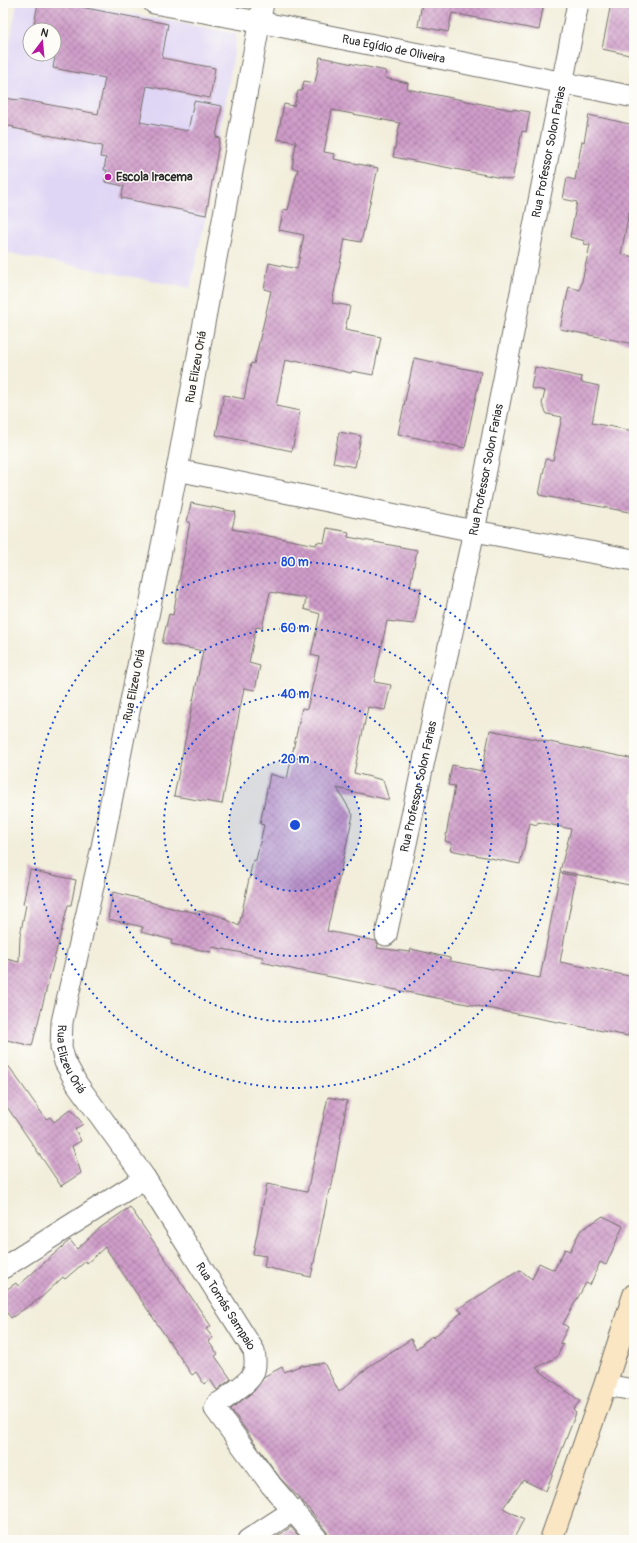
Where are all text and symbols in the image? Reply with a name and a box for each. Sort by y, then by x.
north arrow [22,22,62,62]
text: N [39,26,51,40]
street label: Rua Egídio de Oliveira [341,32,447,67]
street label: Rua Professor Solon Farias [529,84,570,219]
place label: Escola Iracema [116,170,193,185]
marker: Escola Iracema [103,172,113,182]
street label: Rua Elizeu Oriá [183,330,210,404]
street label: Rua Professor Solon Farias [466,402,507,537]
text: 80 m [281,555,309,570]
text: 60 m [281,621,310,636]
street label: Rua Elizeu Oriá [120,648,149,722]
text: 40 m [280,687,310,702]
street label: Rua Professor Solon Farias [397,719,441,854]
text: 20 m [281,752,309,767]
centre of rings [288,818,302,832]
street label: Rua Elizeu Oriá [53,1024,89,1097]
street label: Rua Tomás Sampaio [192,1260,259,1354]

